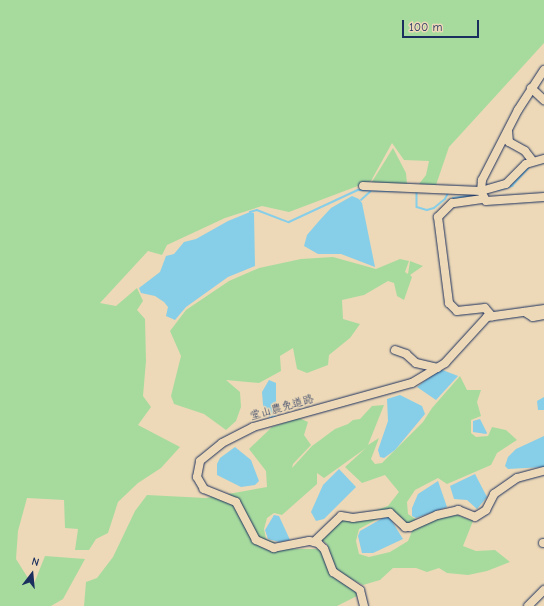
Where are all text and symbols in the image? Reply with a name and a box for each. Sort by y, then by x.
scale bar [404,12,481,38]
text: 100 m [409,20,442,34]
street label: 堂山農免道路 [248,393,316,423]
north arrow [12,554,52,594]
text: N [30,555,41,569]

